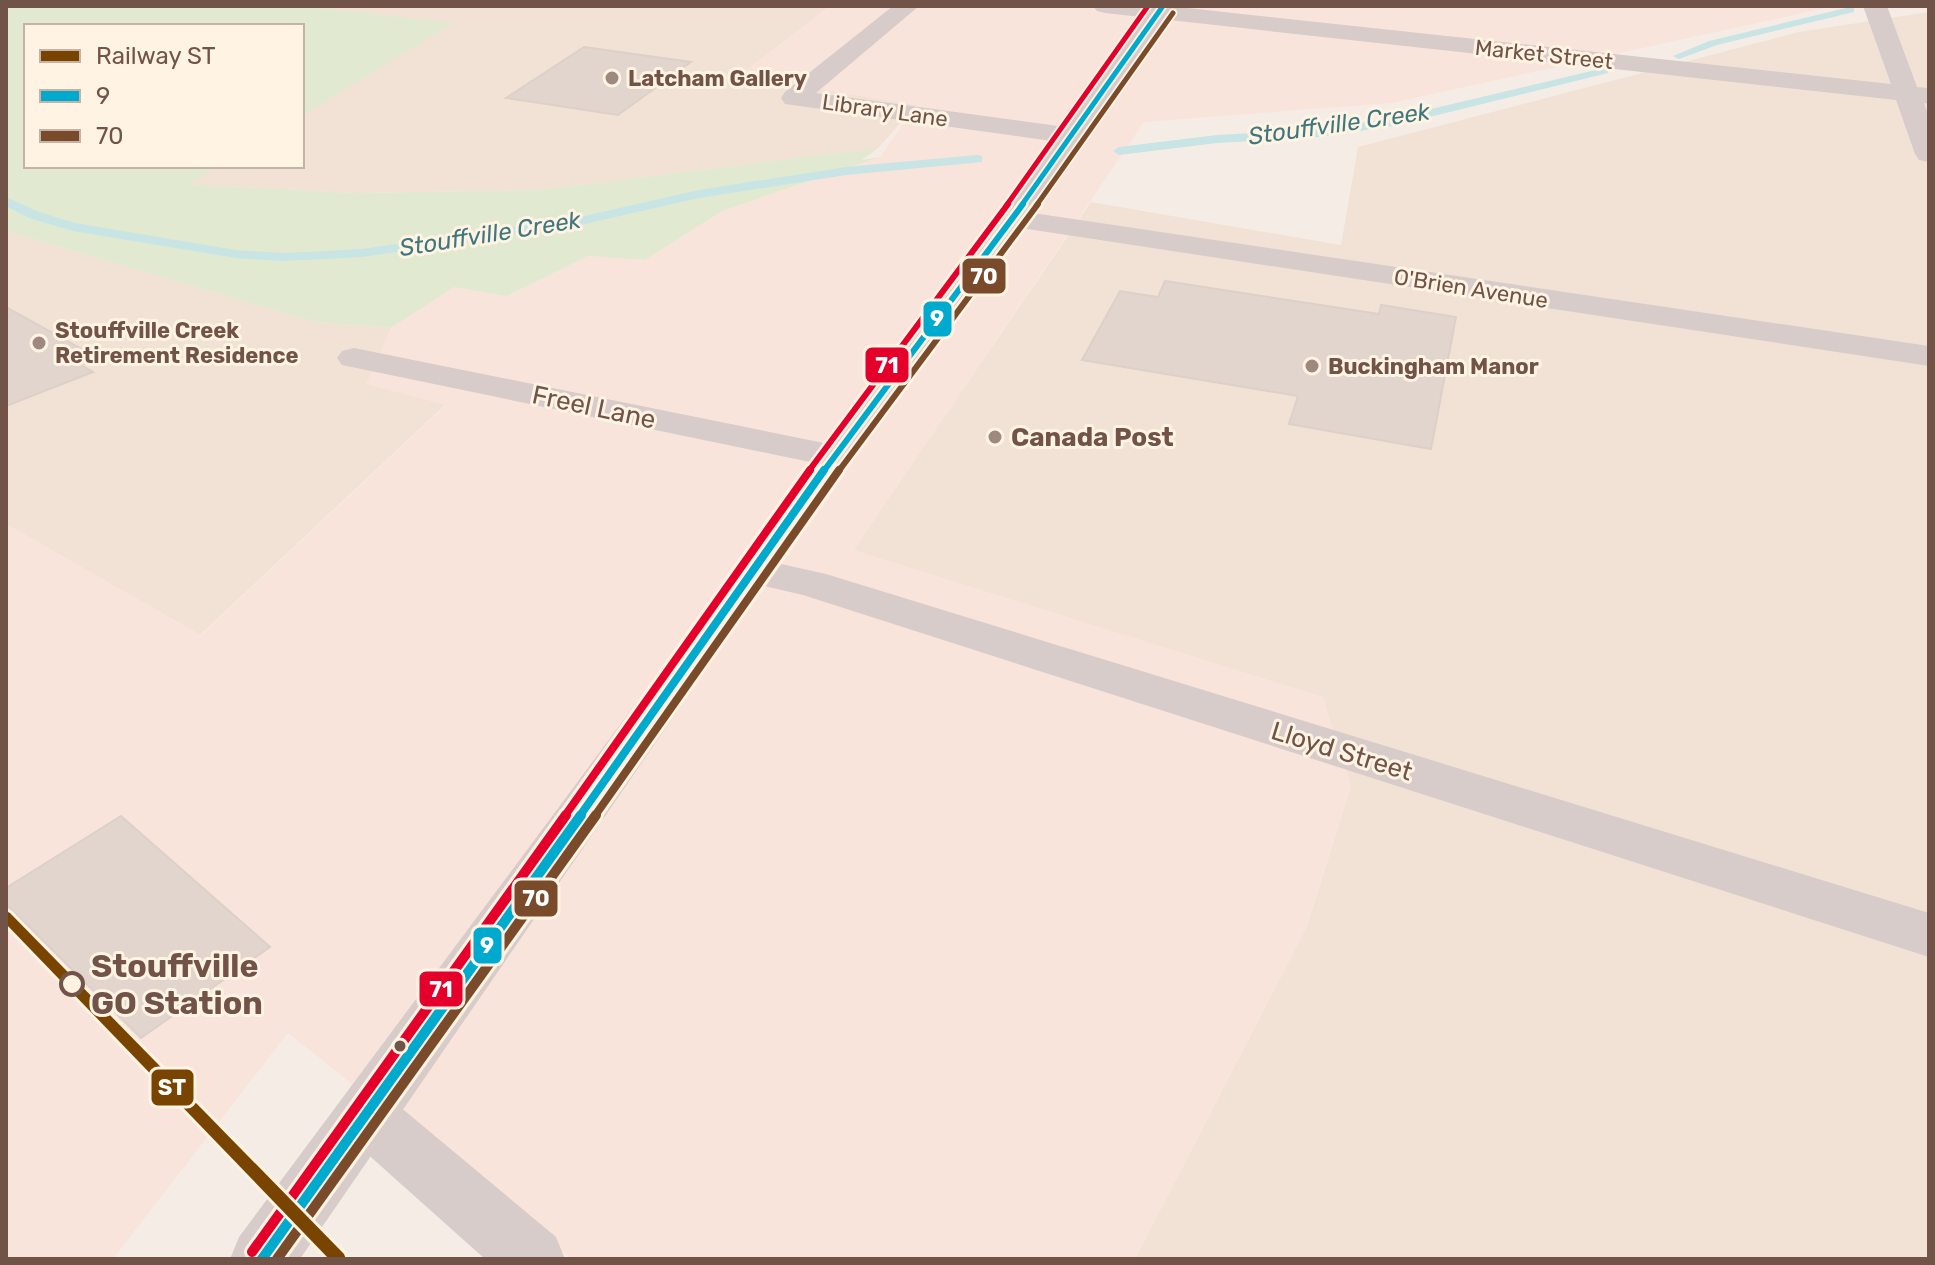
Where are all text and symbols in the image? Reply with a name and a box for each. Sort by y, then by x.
legend [24,24,304,168]
street label: Market Street [1474,34,1615,75]
text: Railway ST [96,42,216,70]
place label: Latcham Gallery [628,65,807,92]
marker: Latcham Gallery [603,69,621,87]
text: 9 [96,82,110,110]
street label: Library Lane [820,88,950,133]
water label: Stouffville Creek [1246,97,1432,151]
text: 70 [96,122,124,150]
water label: Stouffville Creek [397,206,583,262]
line badge: 70 [961,257,1007,295]
text: 70 [970,263,998,290]
street label: O'Brien Avenue [1392,263,1550,314]
line badge: 9 [922,300,953,338]
text: 9 [930,305,944,332]
place label: Stouffville Creek Retirement Residence [55,317,299,369]
marker: Stouffville Creek Retirement Residence [30,334,48,352]
line badge: 71 [864,346,910,384]
text: 71 [875,352,899,379]
place label: Buckingham Manor [1328,353,1539,380]
marker: Buckingham Manor [1303,357,1321,375]
street label: Freel Lane [529,379,659,436]
place label: Canada Post [1011,422,1174,453]
marker: Canada Post [986,428,1004,446]
street label: Lloyd Street [1267,715,1416,788]
line badge: 70 [513,879,559,918]
text: 70 [522,885,550,912]
line badge: 9 [472,926,503,965]
text: 9 [480,932,494,959]
place label: Stouffville GO Station [91,947,263,1022]
line badge: 71 [418,970,464,1008]
marker: Stouffville GO Station [60,972,84,996]
text: 71 [429,976,453,1003]
unlabelled marker [392,1038,408,1054]
line badge: ST [150,1068,195,1107]
text: ST [158,1074,186,1101]

